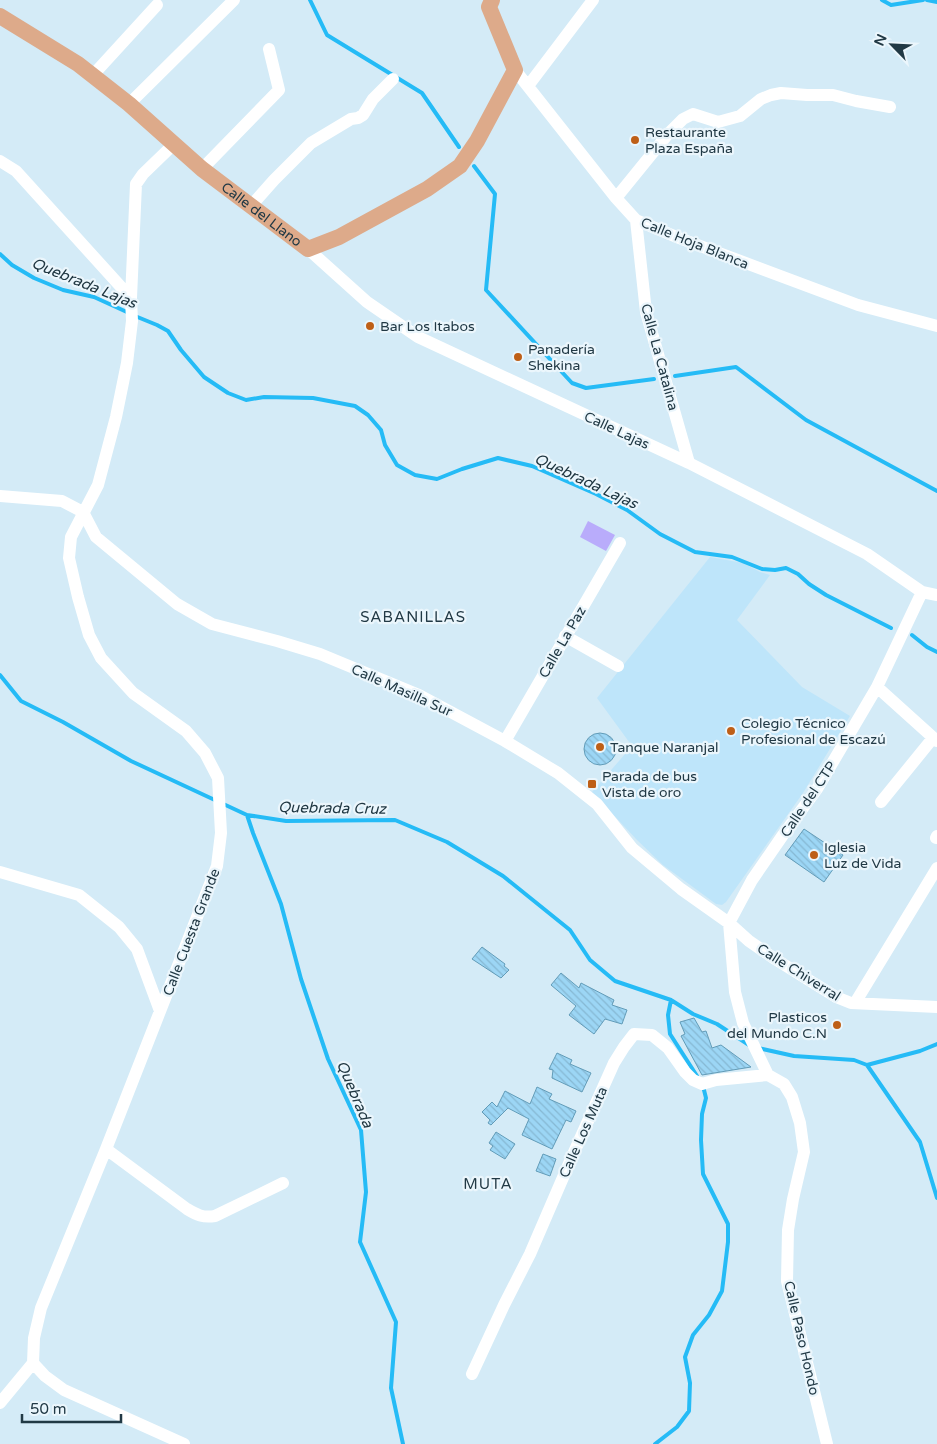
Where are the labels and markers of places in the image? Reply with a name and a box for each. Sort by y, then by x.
place label: Restaurante Plaza España [645,124,733,157]
marker: Restaurante Plaza España [629,134,641,146]
place label: Bar Los Itabos [380,318,475,335]
marker: Bar Los Itabos [364,320,376,332]
place label: Panadería Shekina [528,341,595,374]
marker: Panadería Shekina [512,351,524,363]
place label: Colegio Técnico Profesional de Escazú [741,715,886,748]
marker: Colegio Técnico Profesional de Escazú [725,725,737,737]
place label: Tanque Naranjal [610,739,719,756]
marker: Tanque Naranjal [594,741,606,753]
place label: Parada de bus Vista de oro [602,768,697,801]
marker: Parada de bus Vista de oro [586,778,598,790]
place label: Iglesia Luz de Vida [824,839,901,872]
marker: Iglesia Luz de Vida [808,849,820,861]
place label: Plasticos del Mundo C.N [727,1009,827,1042]
marker: Plasticos del Mundo C.N [831,1019,843,1031]

